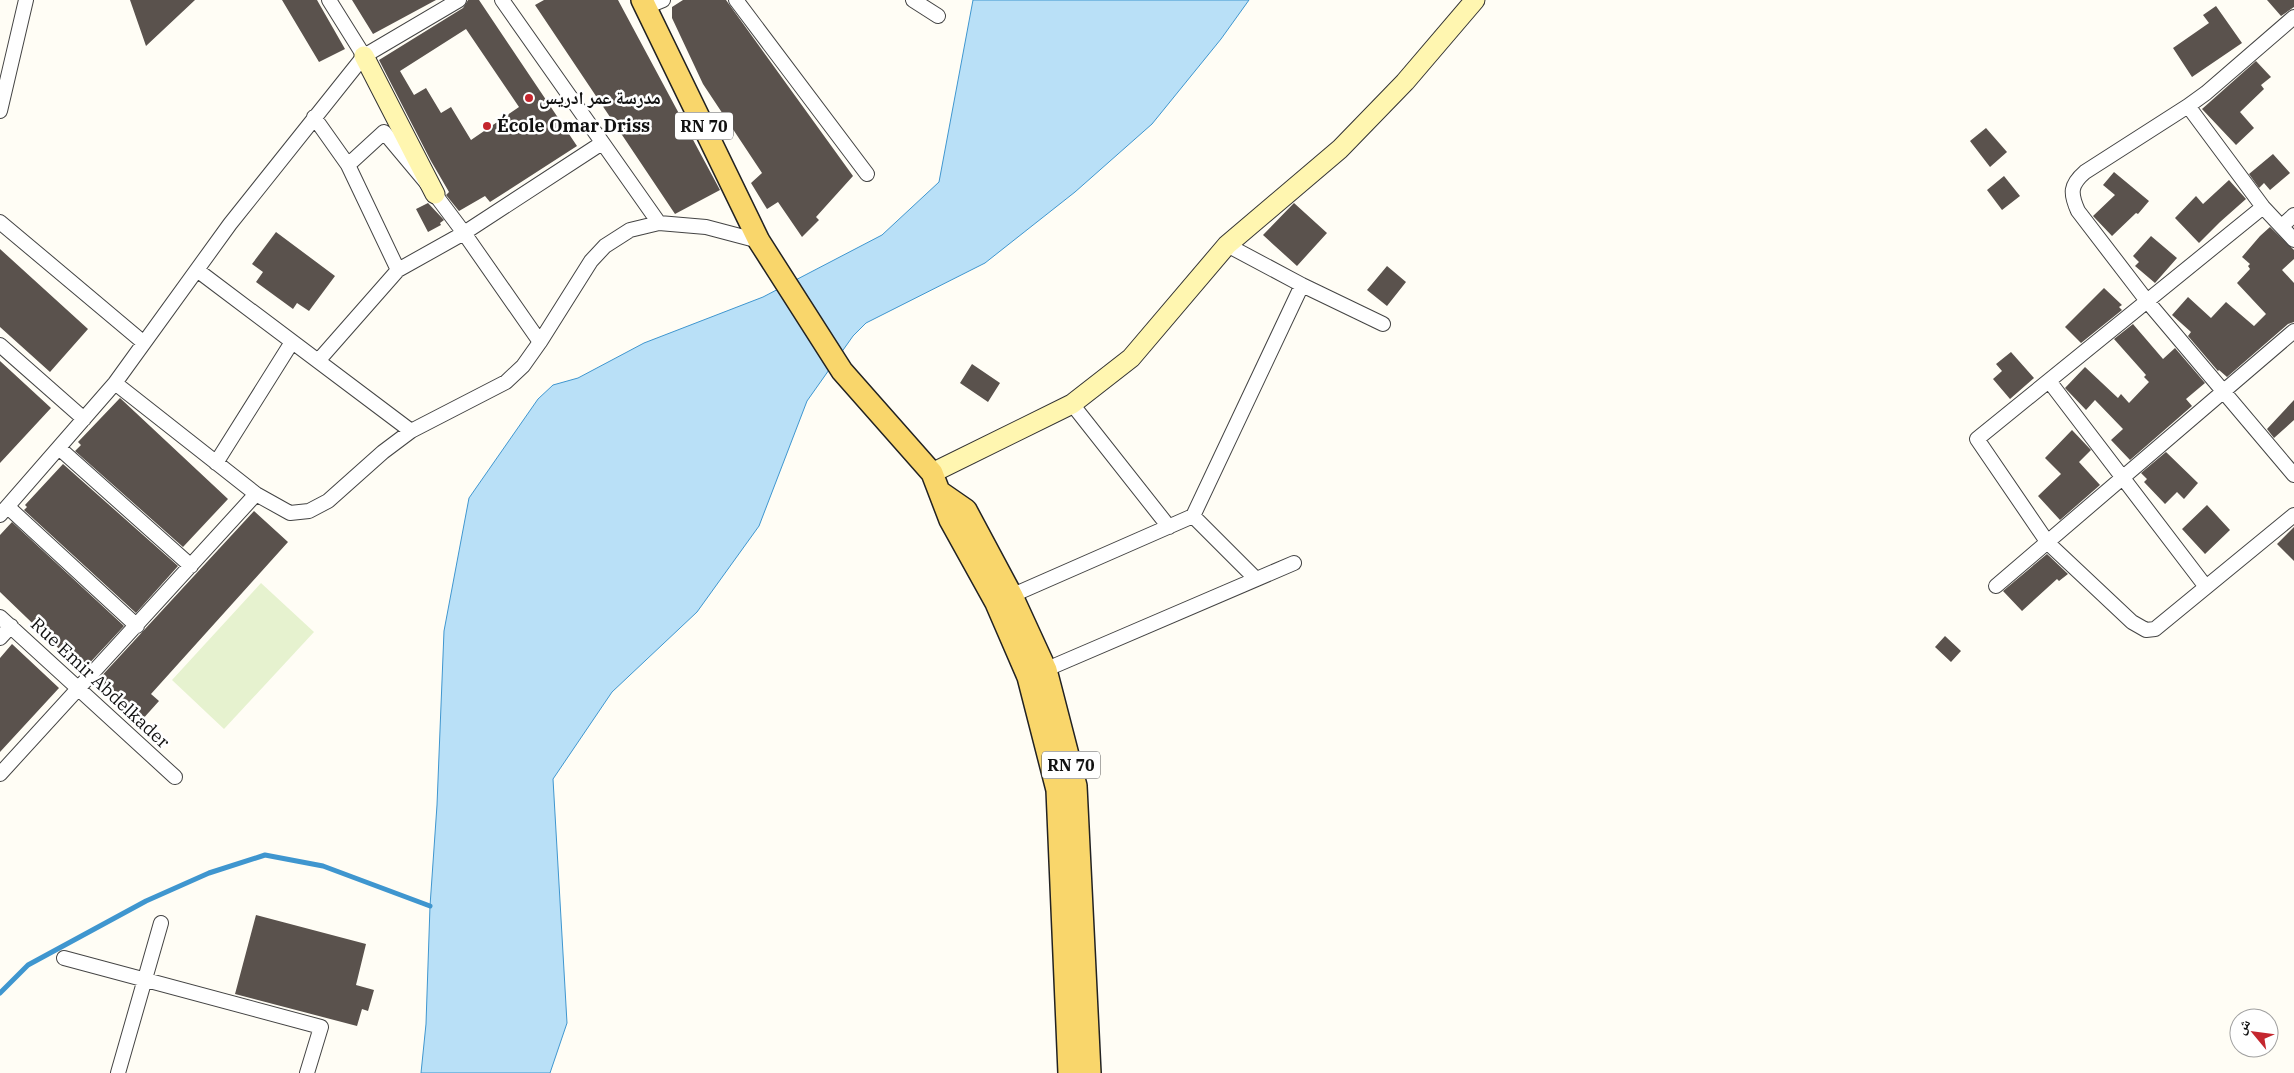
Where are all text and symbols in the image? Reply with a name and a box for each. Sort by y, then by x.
place label: مدرسة عمر ادريس [539,86,661,109]
marker: مدرسة عمر ادريس [523,92,535,104]
road number: RN 70 [675,112,733,140]
place label: École Omar Driss [497,113,650,137]
marker: École Omar Driss [481,120,493,132]
street label: Rue Emir Abdelkader [26,612,175,753]
road number: RN 70 [1042,752,1100,778]
north arrow [2229,1008,2279,1058]
text: ش [2231,1016,2254,1038]

